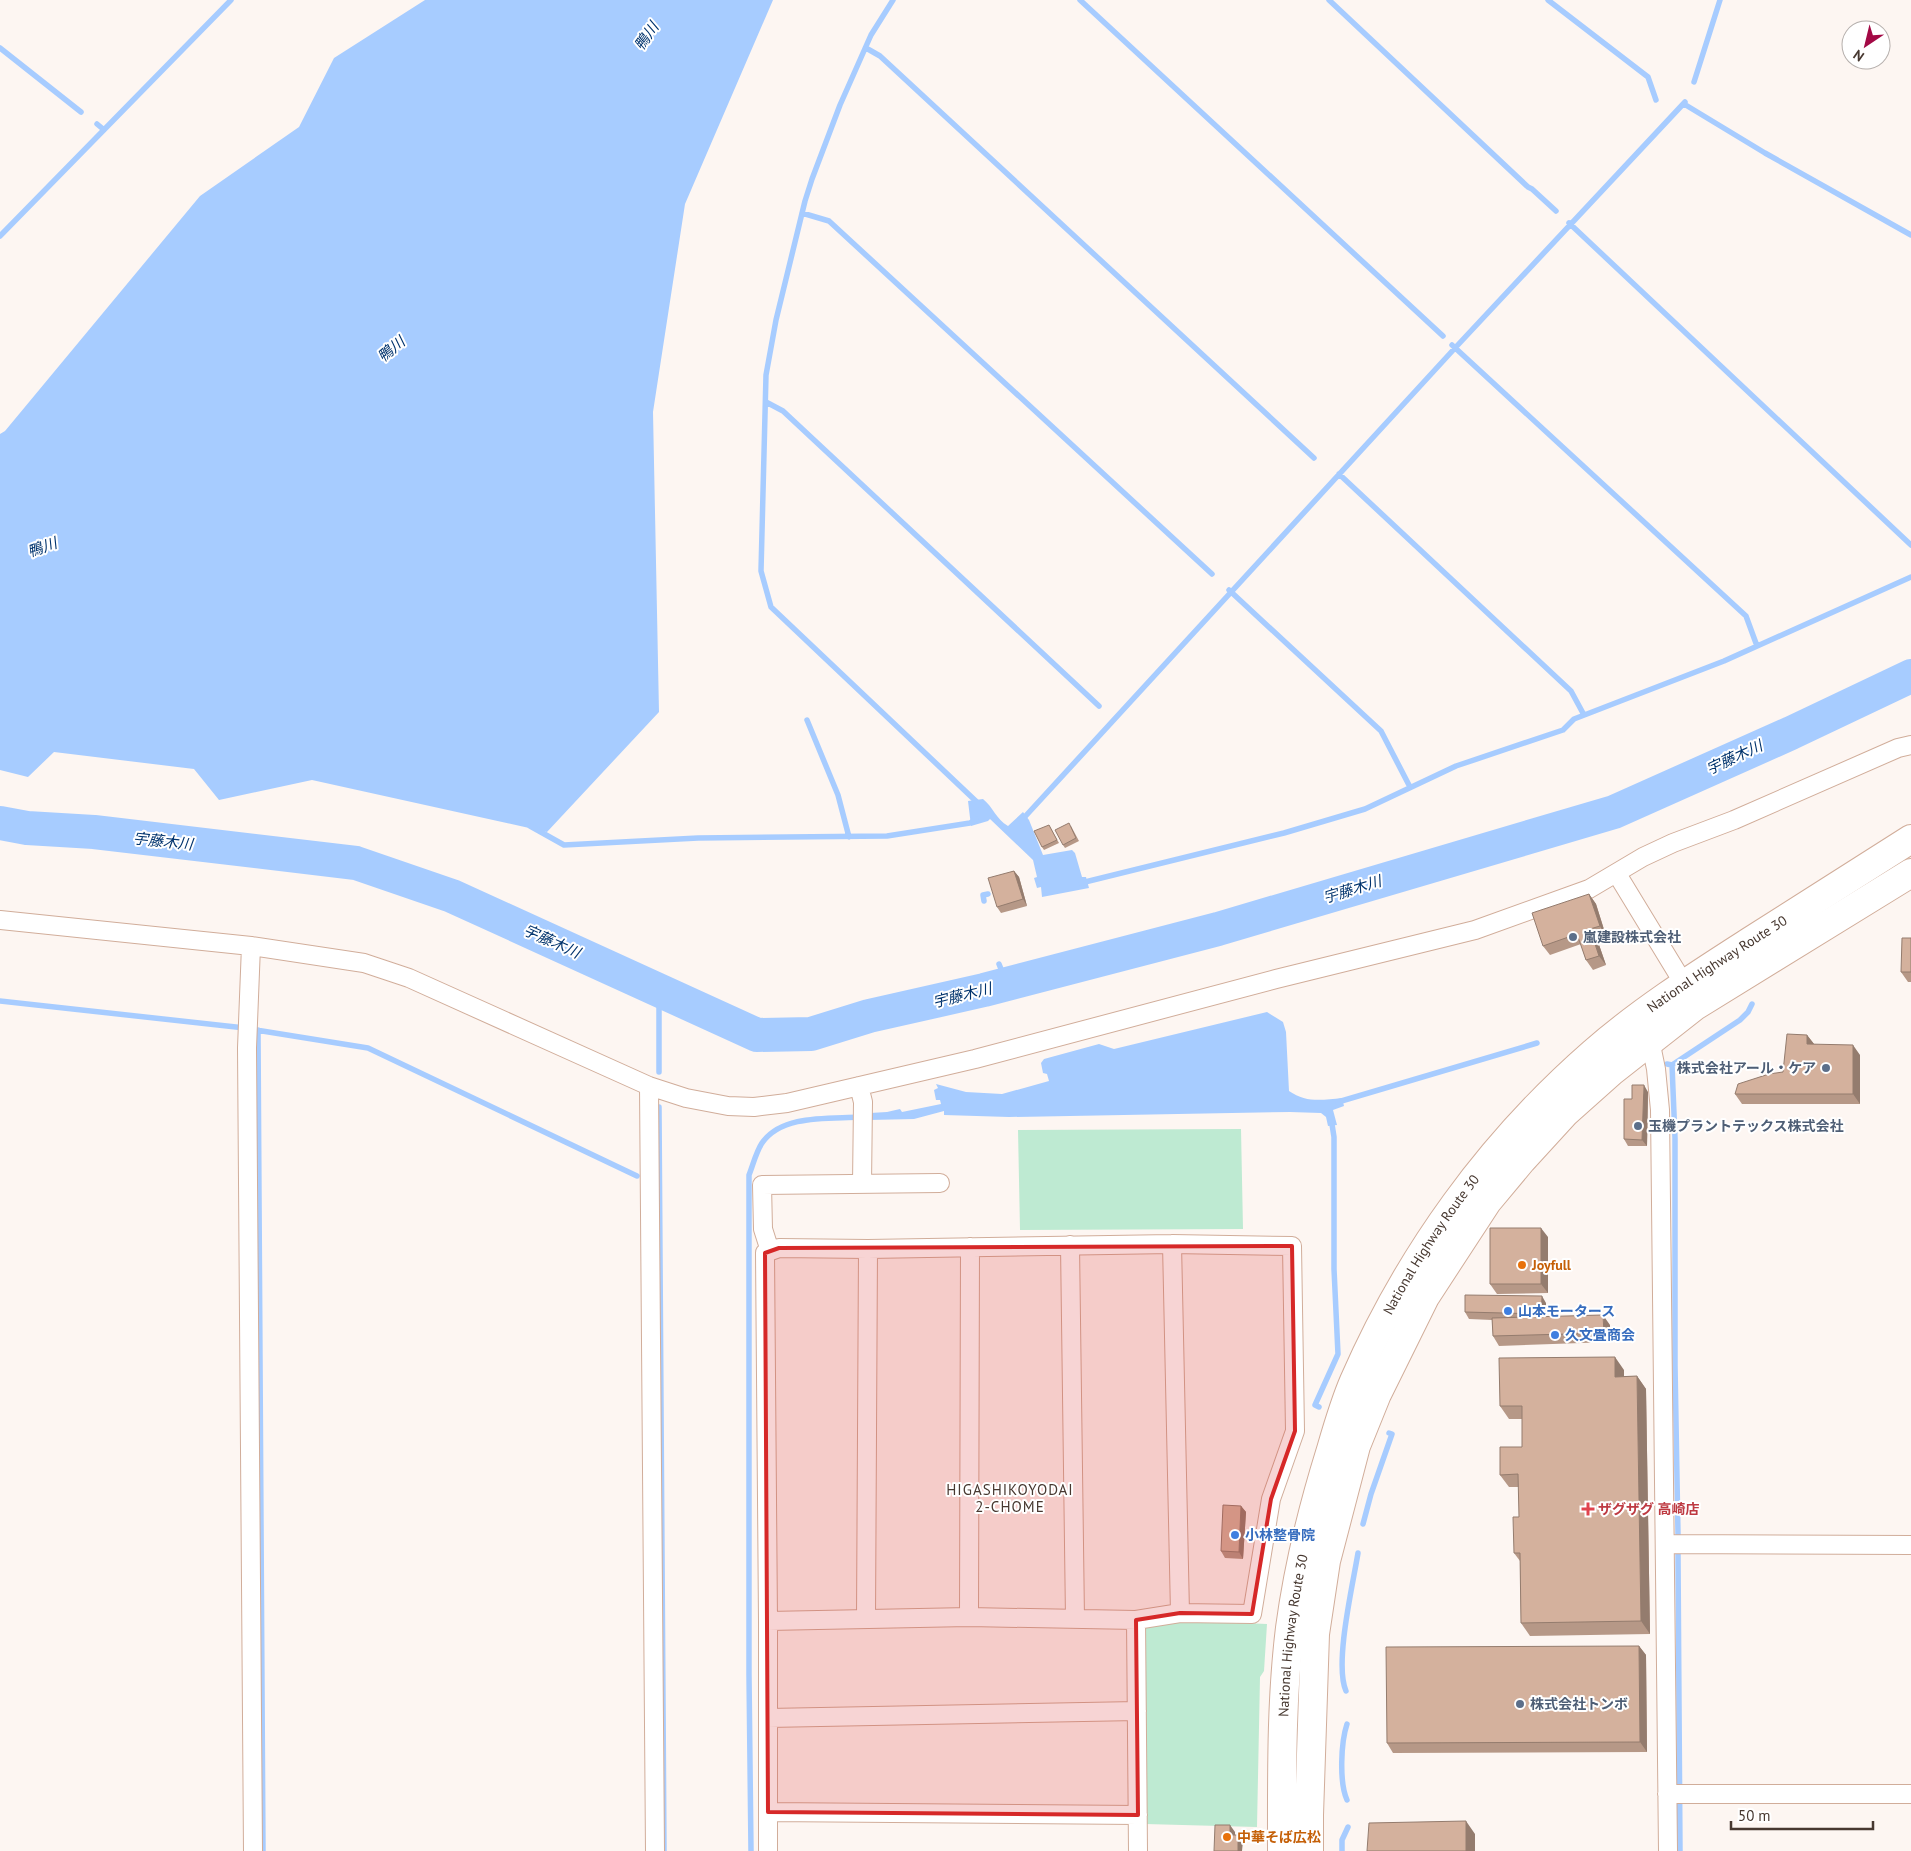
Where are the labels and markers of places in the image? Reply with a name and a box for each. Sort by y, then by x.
place label: 嵐建設株式会社 [1583,928,1681,946]
marker: 嵐建設株式会社 [1567,931,1579,943]
place label: 株式会社アール・ケア [1677,1059,1816,1077]
marker: 株式会社アール・ケア [1820,1062,1832,1074]
place label: 玉機プラントテックス株式会社 [1648,1117,1844,1135]
marker: 玉機プラントテックス株式会社 [1632,1120,1644,1132]
place label: Joyfull [1531,1256,1572,1274]
marker: Joyfull [1516,1259,1528,1271]
place label: 山本モータース [1518,1302,1615,1320]
marker: 山本モータース [1502,1305,1514,1317]
place label: 久文畳商会 [1565,1326,1635,1344]
marker: 久文畳商会 [1549,1329,1561,1341]
place label: ザグザグ 高崎店 [1598,1500,1700,1518]
marker: ザグザグ 高崎店 [1582,1503,1594,1515]
place label: 小林整骨院 [1245,1526,1315,1544]
marker: 小林整骨院 [1229,1529,1241,1541]
place label: 株式会社トンボ [1530,1695,1628,1713]
marker: 株式会社トンボ [1514,1698,1526,1710]
place label: 中華そば広松 [1237,1828,1321,1846]
marker: 中華そば広松 [1221,1831,1233,1843]

